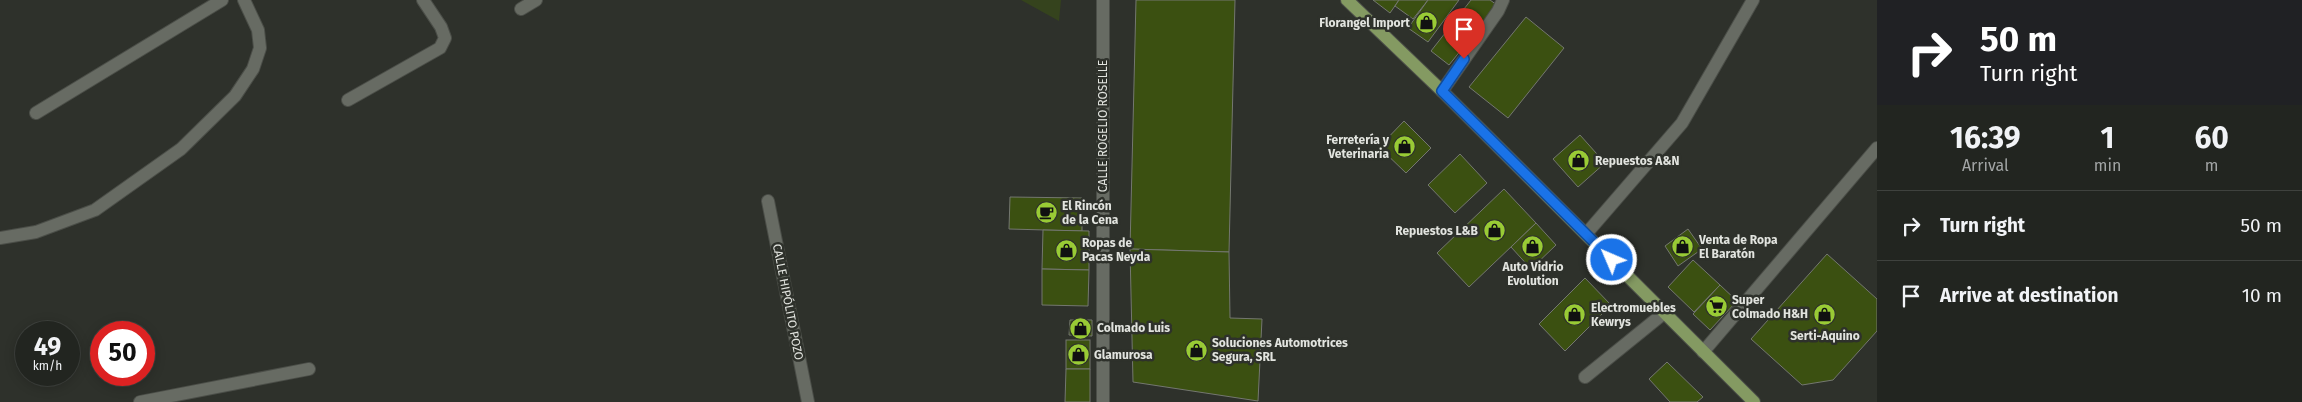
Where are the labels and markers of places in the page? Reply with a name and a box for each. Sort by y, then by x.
pin [1443,8,1485,59]
shop icon: Florangel Import [1414,11,1438,35]
place label: Florangel Import [1319,16,1410,30]
place label: Ferretería y Veterinaria [1326,133,1390,161]
shop icon: Ferretería y Veterinaria [1393,135,1417,159]
shop icon: Repuestos A&N [1567,149,1591,173]
place label: Repuestos A&N [1595,154,1680,168]
place label: El Rincón de la Cena [1062,199,1119,227]
cafe icon: El Rincón de la Cena [1034,201,1058,225]
shop icon: Repuestos L&B [1482,219,1506,243]
place label: Repuestos L&B [1395,224,1479,238]
place label: Venta de Ropa El Baratón [1698,233,1778,261]
shop icon: Auto Vidrio Evolution [1521,234,1545,258]
shop icon: Venta de Ropa El Baratón [1671,235,1695,259]
place label: Ropas de Pacas Neyda [1082,236,1151,264]
shop icon: Ropas de Pacas Neyda [1054,238,1078,262]
place label: Auto Vidrio Evolution [1502,260,1563,288]
place label: Super Colmado H&H [1732,293,1808,321]
supermarket icon: Super Colmado H&H [1704,295,1728,319]
place label: Electromuebles Kewrys [1591,301,1676,329]
shop icon: Electromuebles Kewrys [1563,303,1587,327]
shop icon: Serti-Aquino [1813,303,1837,327]
shop icon: Colmado Luis [1069,316,1093,340]
place label: Colmado Luis [1097,321,1170,335]
place label: Serti-Aquino [1790,329,1860,343]
place label: Soluciones Automotrices Segura, SRL [1212,336,1348,364]
shop icon: Soluciones Automotrices Segura, SRL [1184,338,1208,362]
shop icon: Glamurosa [1066,343,1090,367]
place label: Glamurosa [1094,348,1153,362]

